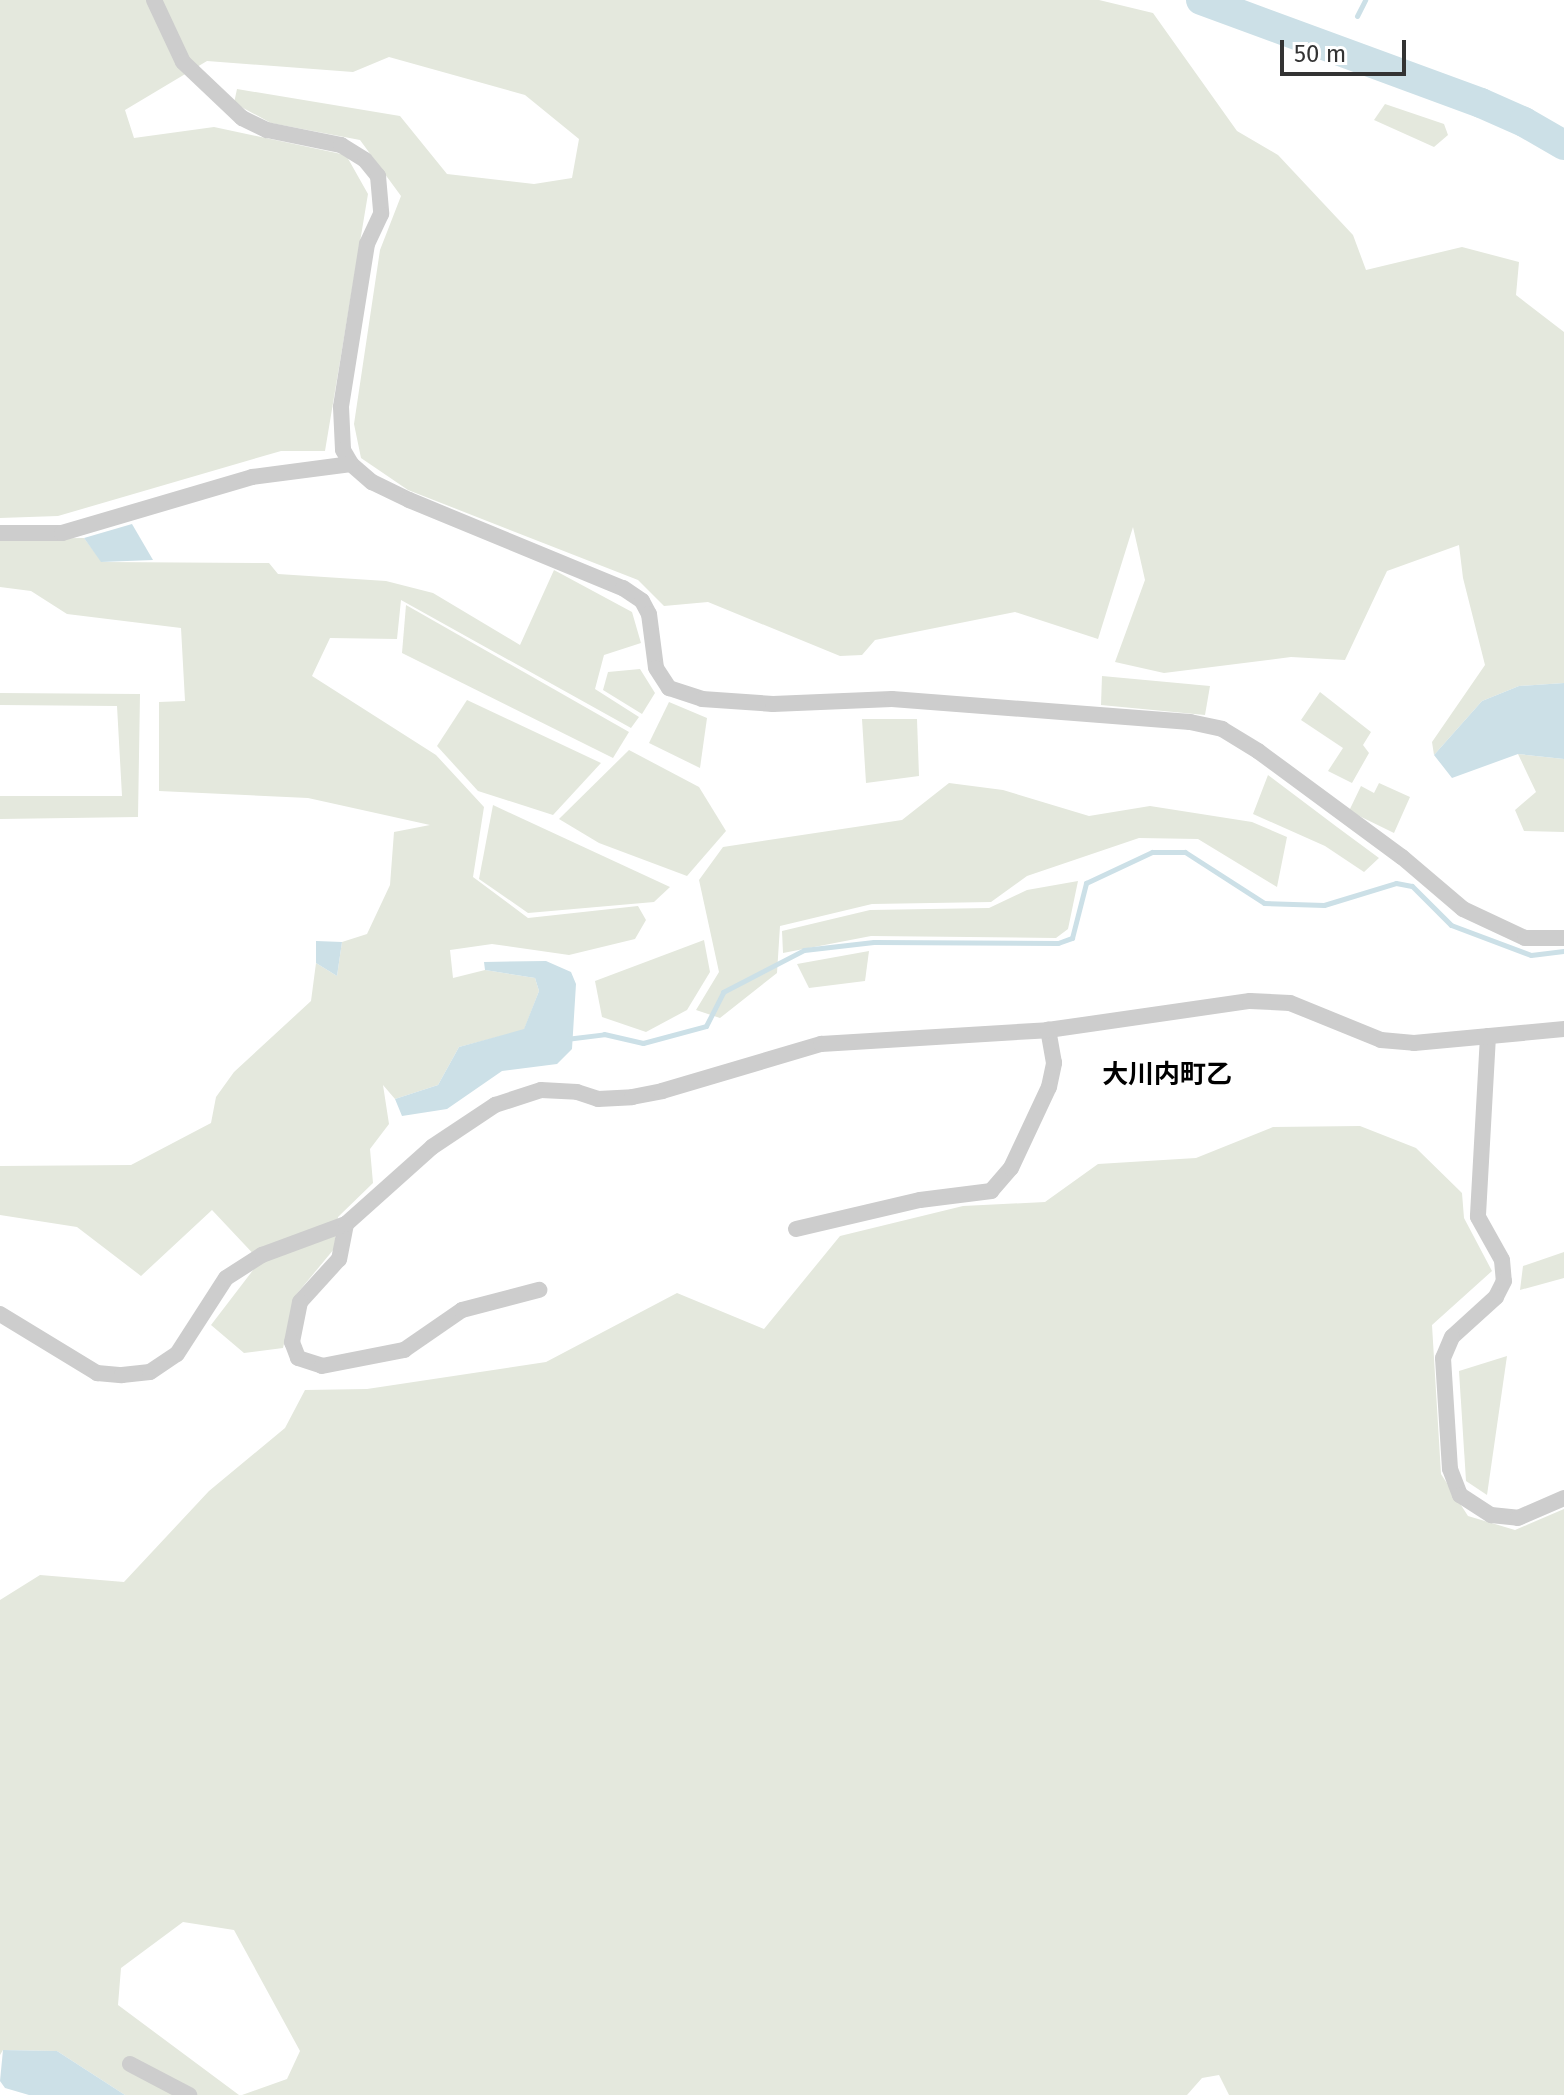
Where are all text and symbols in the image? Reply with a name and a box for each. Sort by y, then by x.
scale bar [1284,24,1410,74]
text: 50 m [1294,40,1346,68]
district label: 大川内町乙 [1102,1059,1232,1091]

